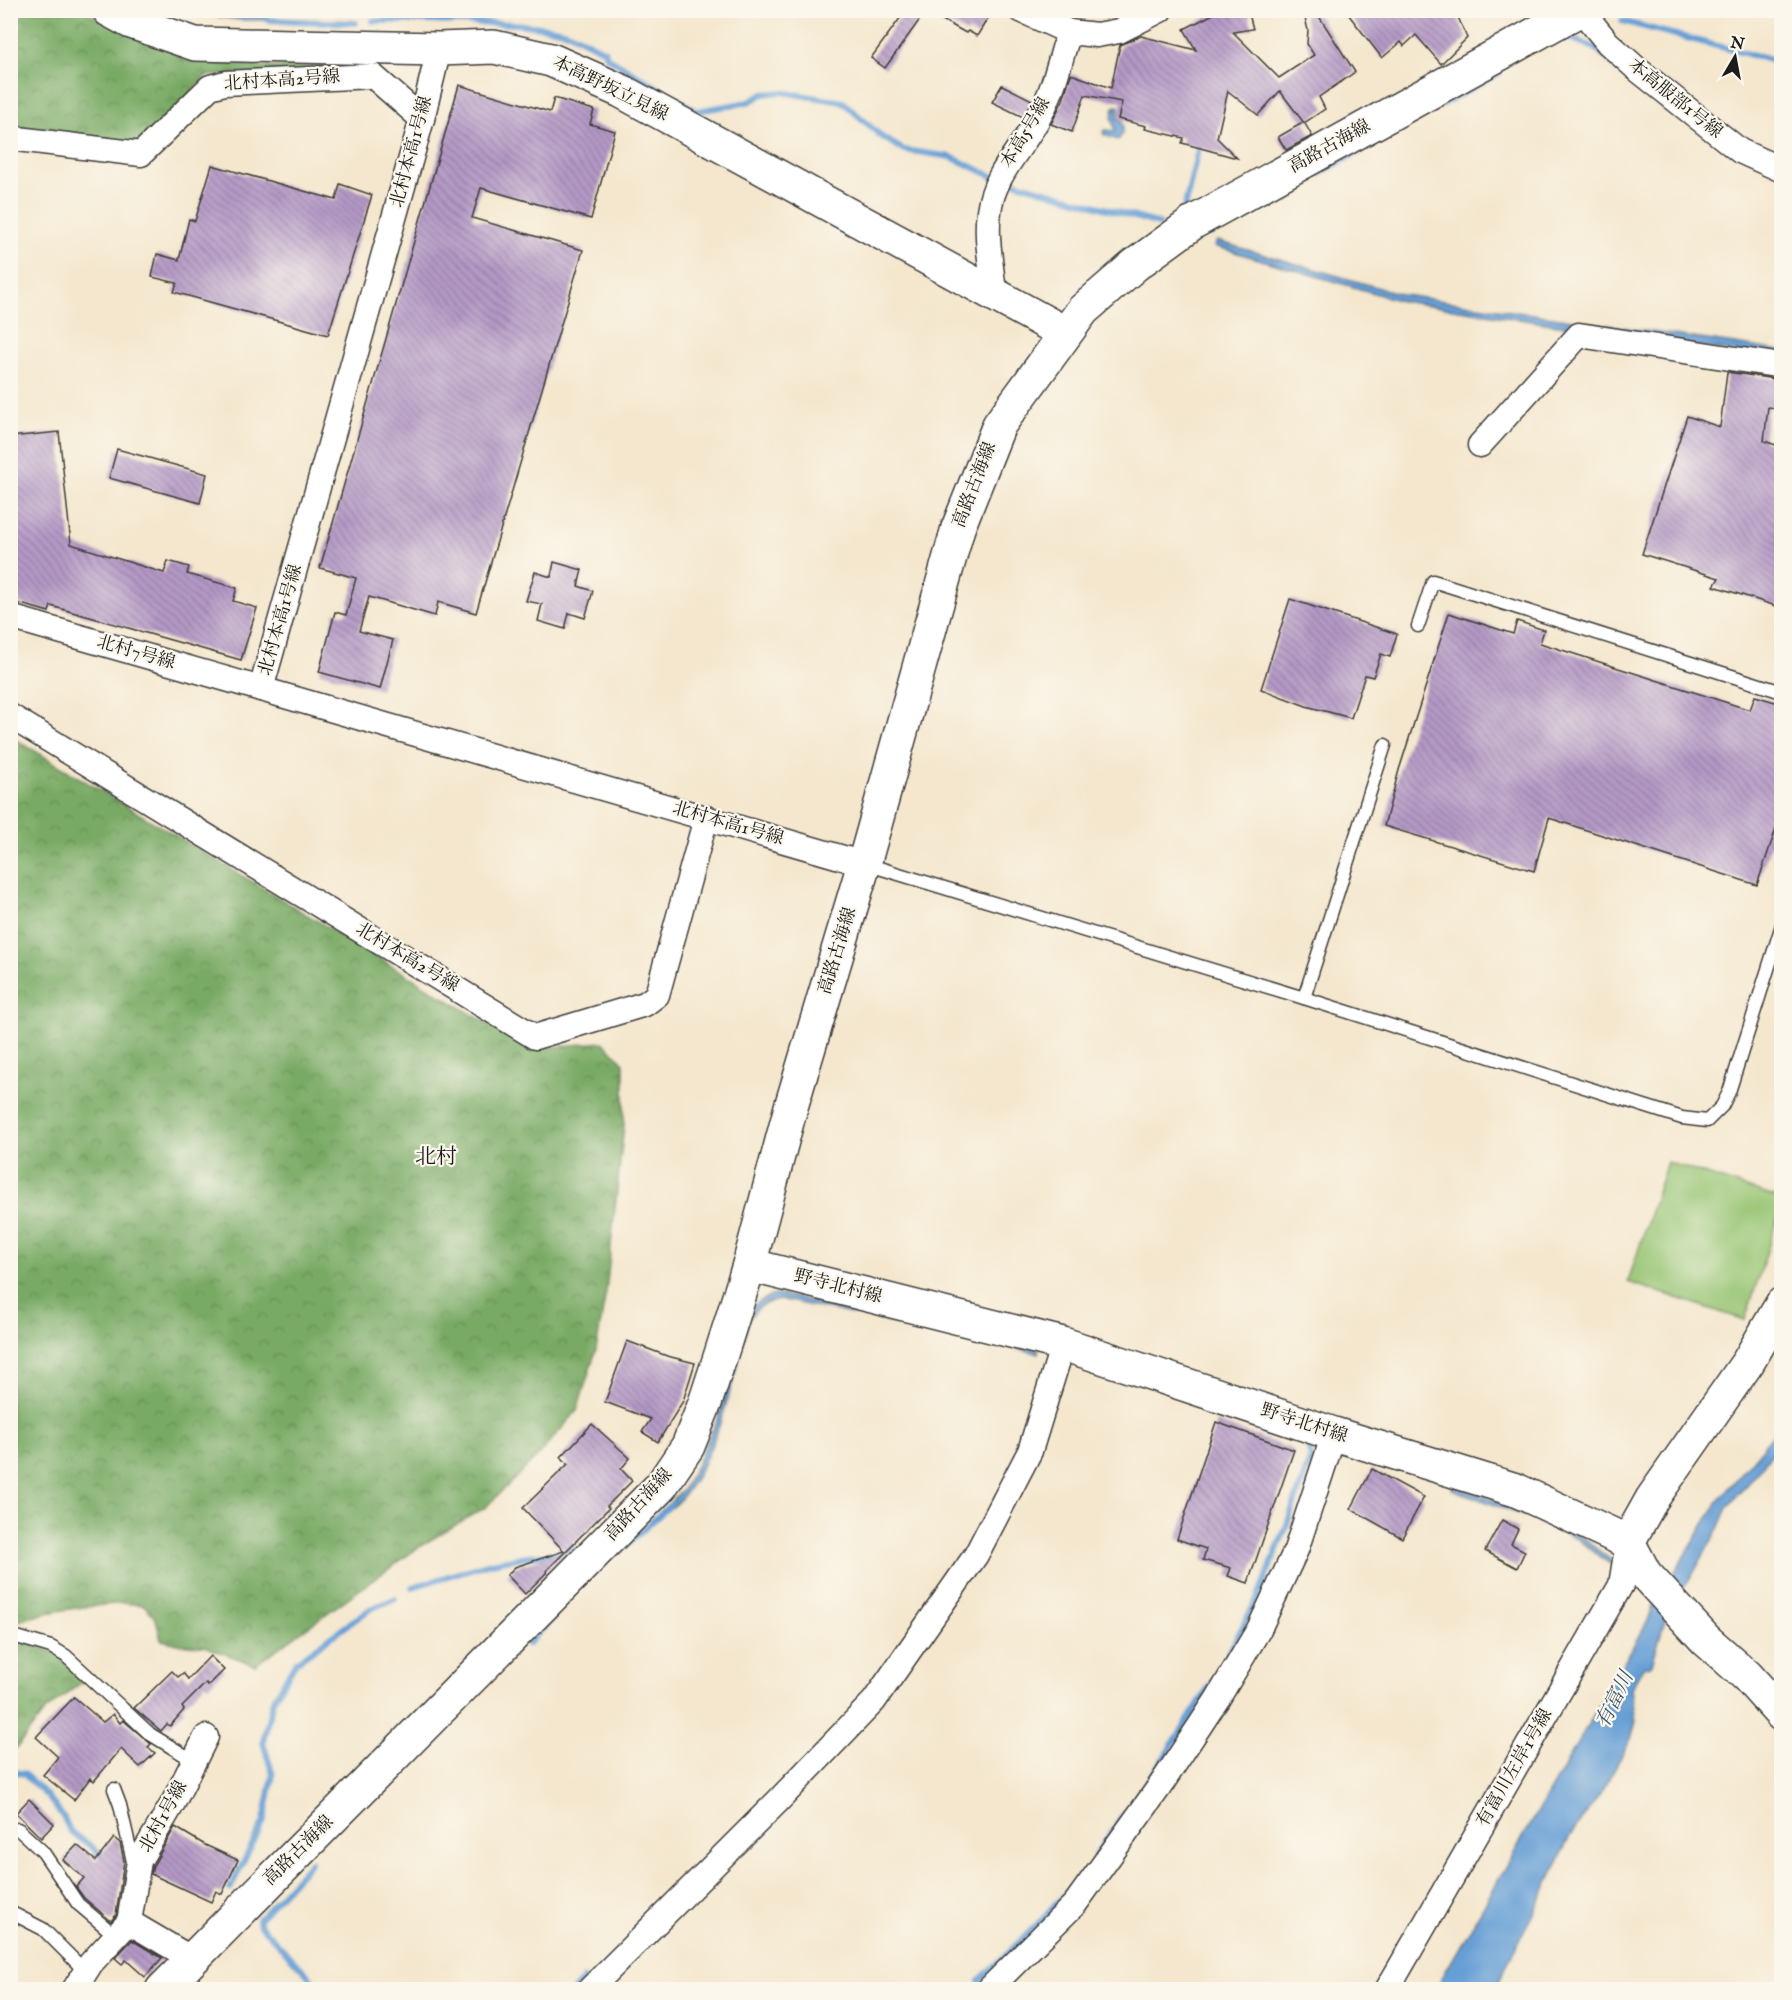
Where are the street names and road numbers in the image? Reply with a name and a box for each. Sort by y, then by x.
street label: 本高野坂立見線 [548,51,672,127]
street label: 本高服部1号線 [1623,54,1727,144]
street label: 北村本高2号線 [223,65,341,97]
street label: 本高5号線 [996,93,1056,173]
street label: 北村本高1号線 [386,94,438,210]
street label: 高路古海線 [1285,115,1375,179]
street label: 高路古海線 [948,439,1002,531]
street label: 北村本高1号線 [254,562,308,678]
street label: 北村7号線 [94,631,178,675]
street label: 北村本高1号線 [670,797,786,851]
street label: 高路古海線 [814,905,862,997]
street label: 北村本高2号線 [351,918,463,998]
street label: 野寺北村線 [792,1265,884,1309]
street label: 野寺北村線 [1258,1399,1350,1449]
street label: 高路古海線 [600,1464,678,1546]
street label: 有富川左岸1号線 [1472,1705,1558,1831]
street label: 北村1号線 [135,1777,193,1857]
street label: 高路古海線 [259,1811,339,1891]

